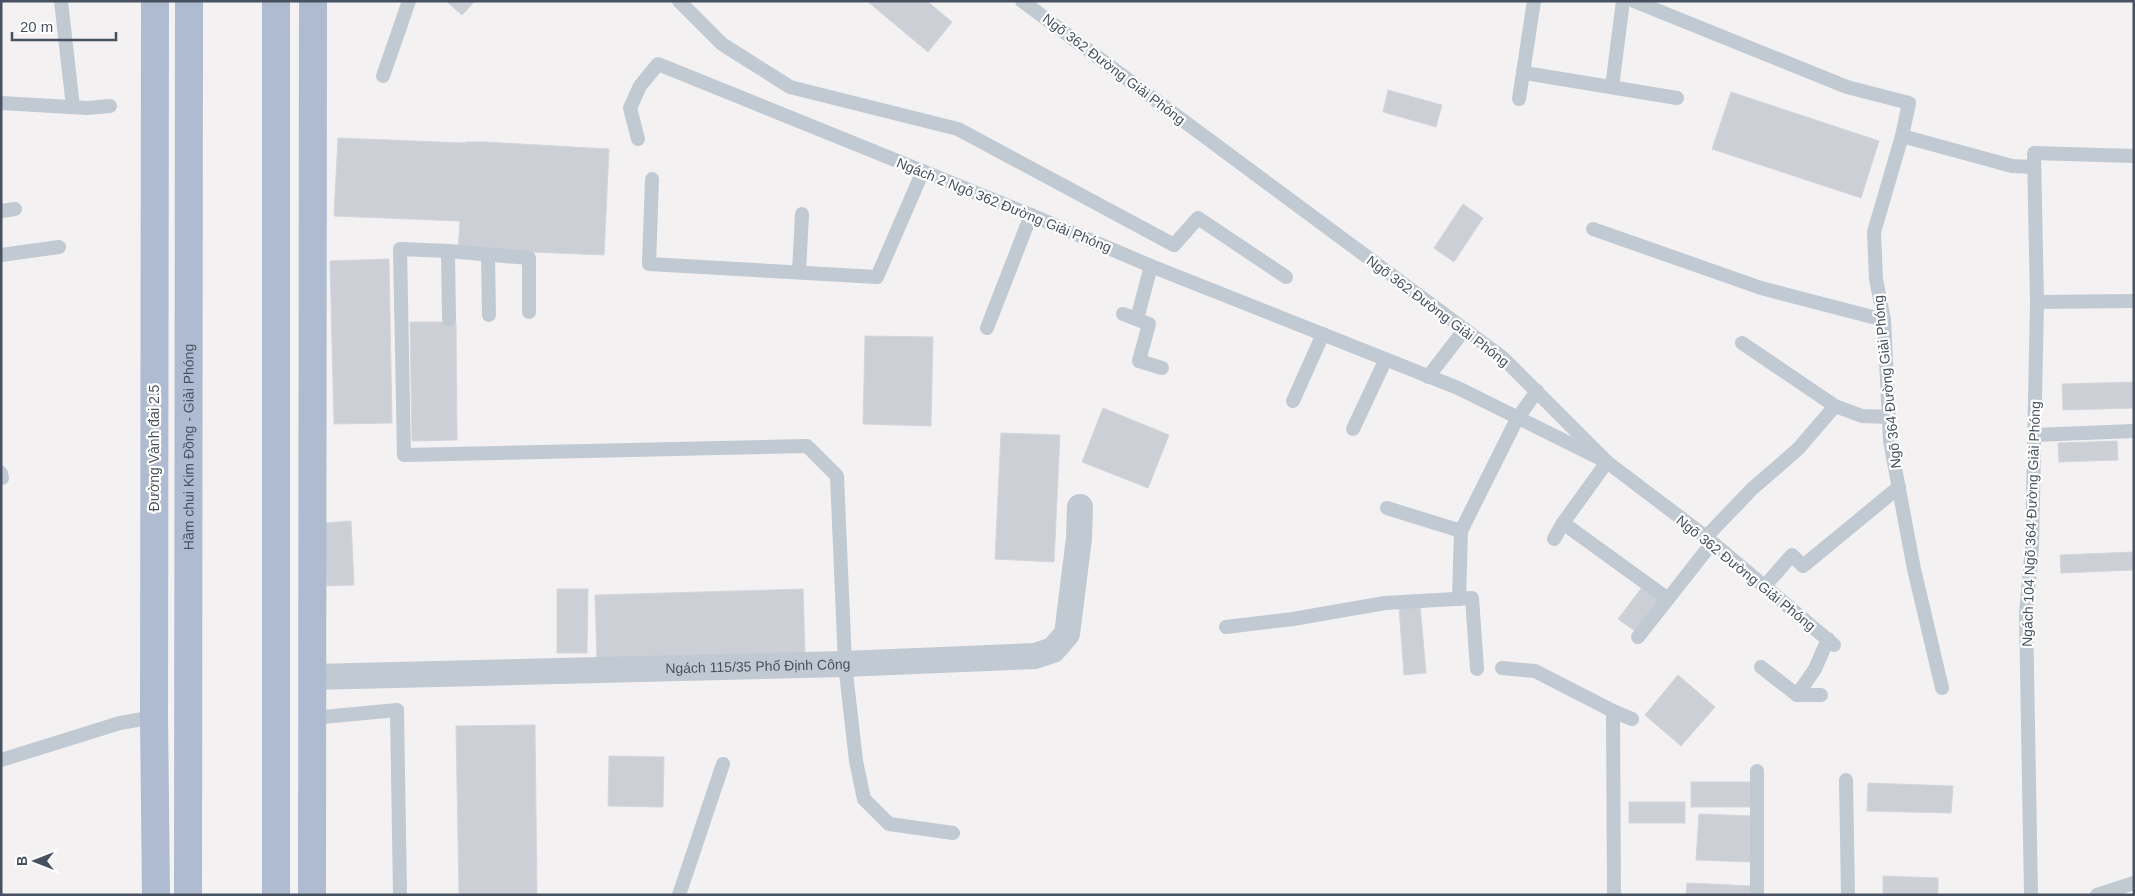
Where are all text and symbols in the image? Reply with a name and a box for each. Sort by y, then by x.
scale bar [12,10,116,42]
street label: Ngõ 362 Đường Giải Phóng [1040,10,1188,128]
text: 20 m [20,18,53,35]
street label: Ngách 2 Ngõ 362 Đường Giải Phóng [894,154,1114,256]
street label: Ngõ 362 Đường Giải Phóng [1364,252,1512,370]
street label: Ngõ 364 Đường Giải Phóng [1870,295,1904,469]
street label: Hầm chui Kim Đồng - Giải Phóng [180,344,197,550]
street label: Đường Vành đai 2.5 [146,384,162,511]
street label: Ngách 104 Ngõ 364 Đường Giải Phóng [2019,401,2043,647]
street label: Ngõ 362 Đường Giải Phóng [1673,512,1819,634]
street label: Ngách 115/35 Phố Định Công [665,656,851,676]
north arrow [10,836,60,886]
text: B [14,856,30,866]

